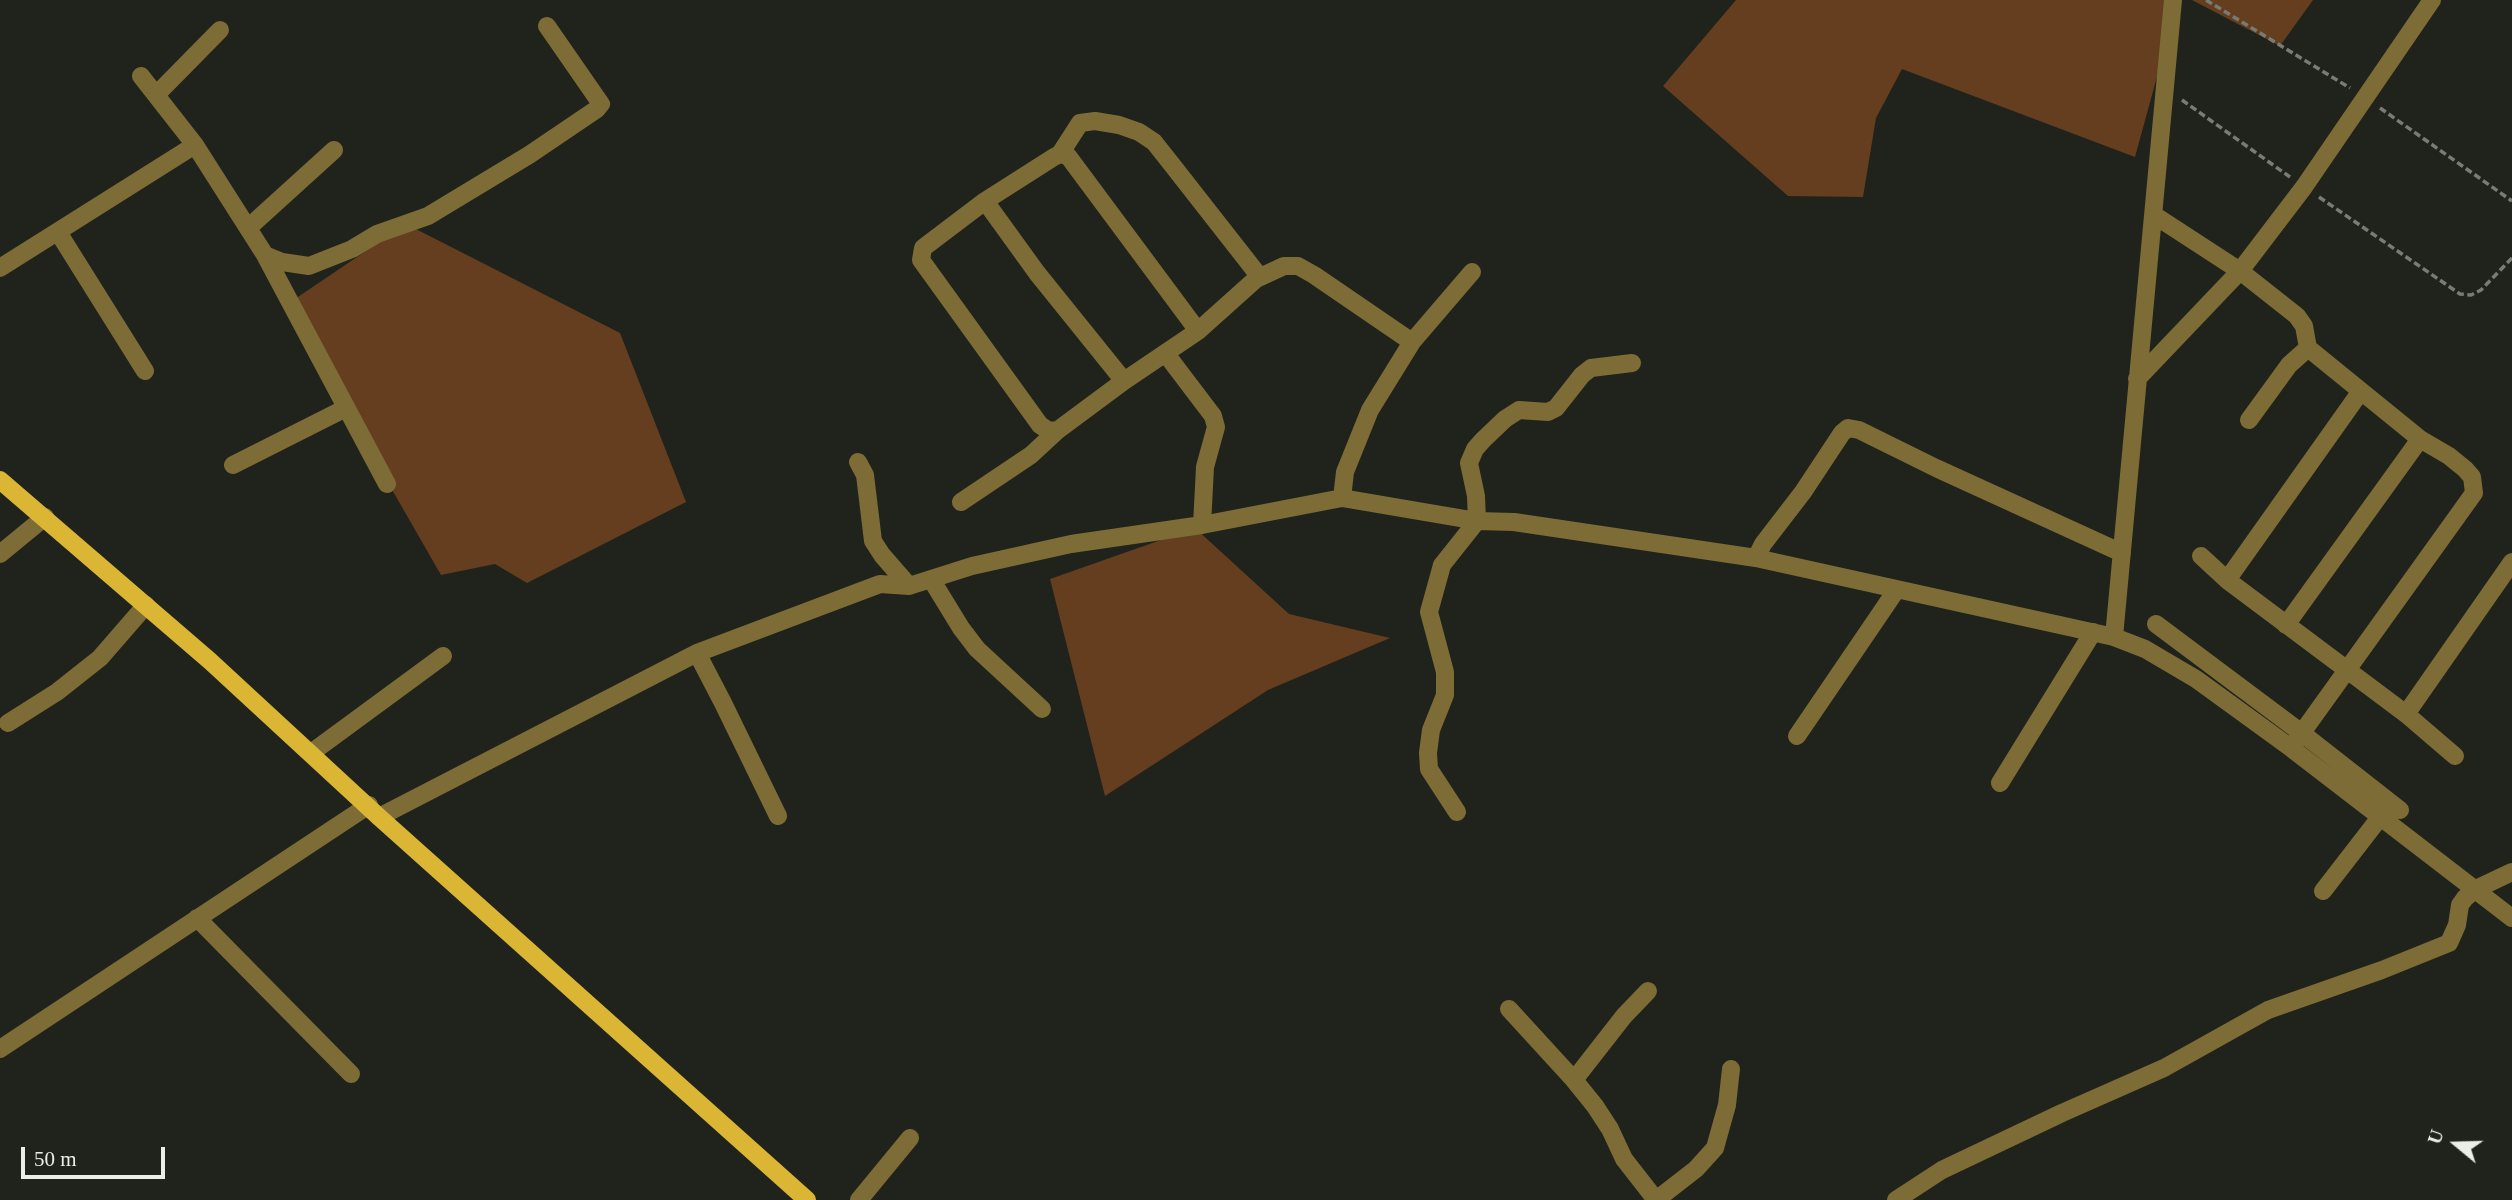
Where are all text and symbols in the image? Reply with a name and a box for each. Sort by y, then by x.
north arrow [2421,1109,2491,1179]
text: U [2424,1127,2448,1147]
scale bar [24,1134,168,1178]
text: 50 m [34,1147,77,1171]

